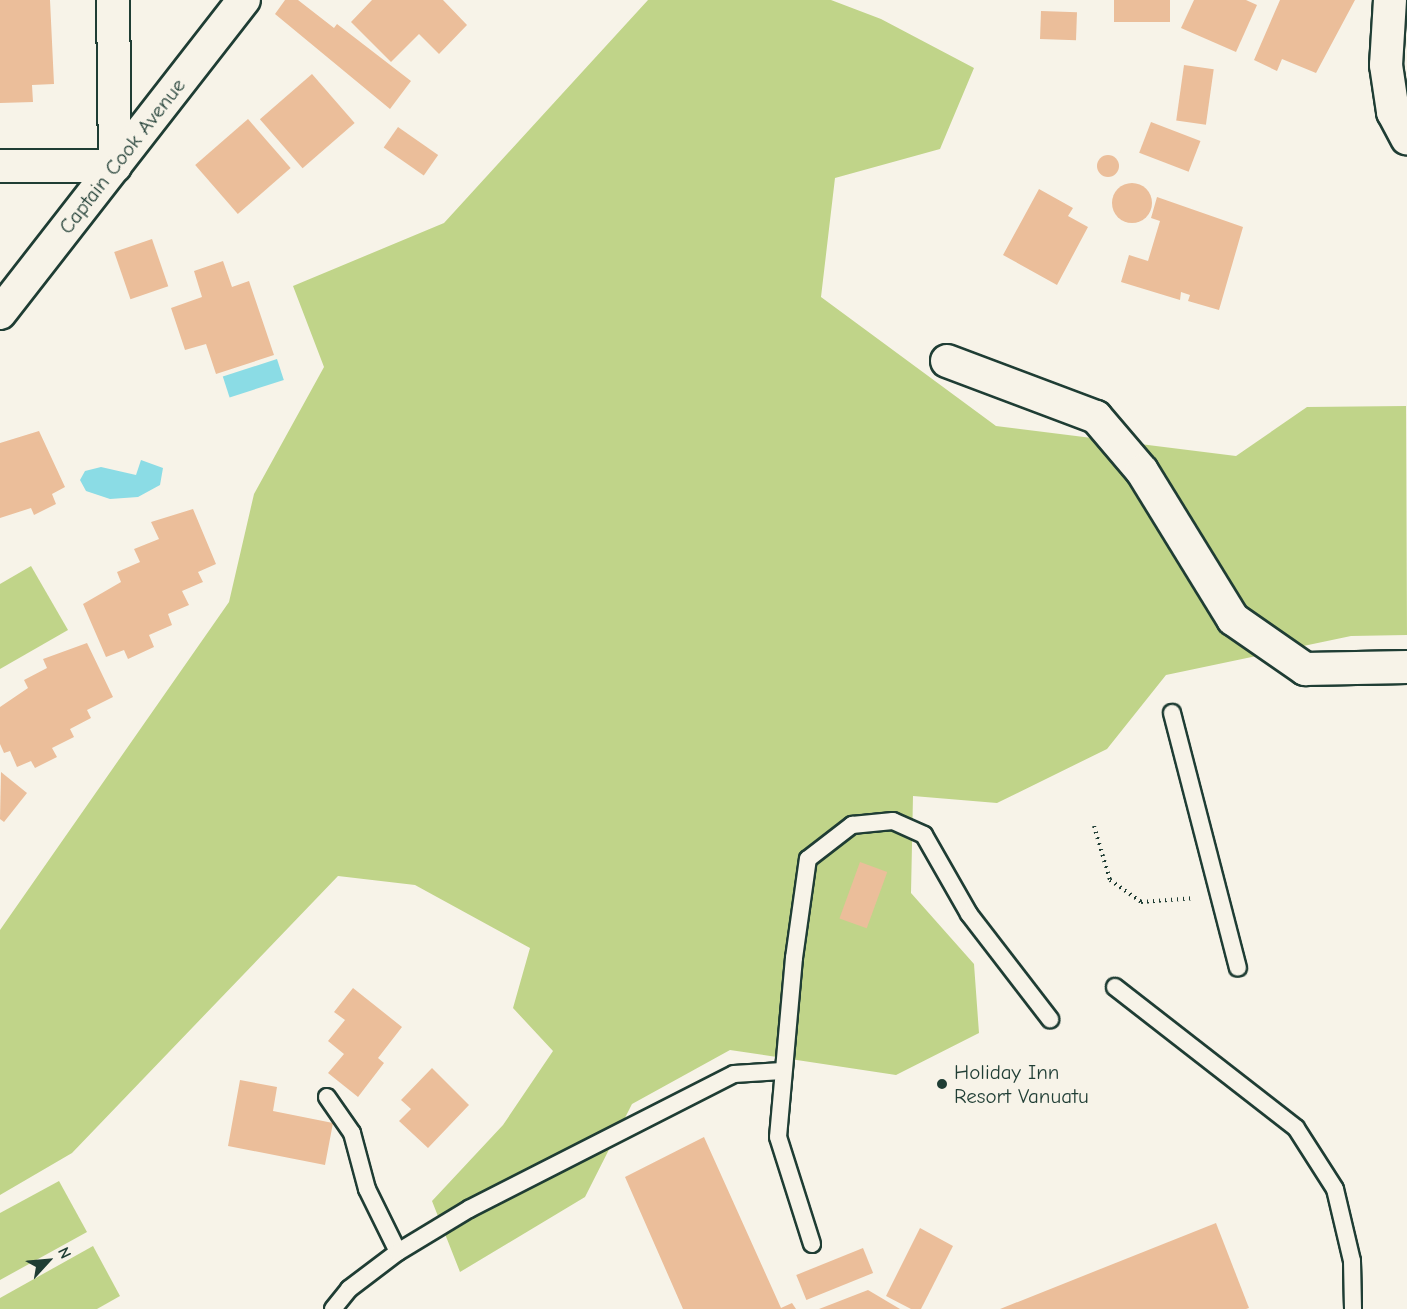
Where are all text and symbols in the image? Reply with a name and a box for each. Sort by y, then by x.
street label: Captain Cook Avenue [53,73,191,239]
place label: Holiday Inn Resort Vanuatu [954,1059,1089,1109]
marker: Holiday Inn Resort Vanuatu [935,1077,949,1091]
north arrow [18,1231,78,1291]
text: N [54,1244,75,1262]

